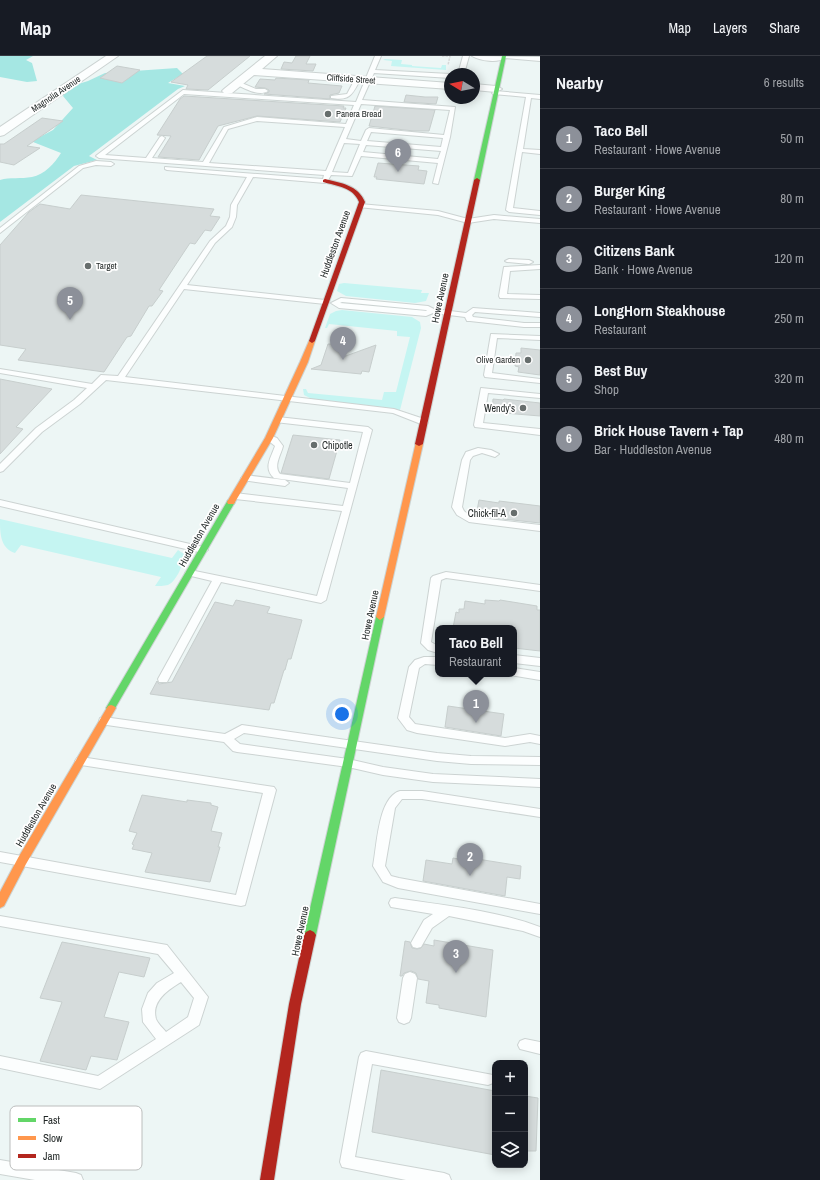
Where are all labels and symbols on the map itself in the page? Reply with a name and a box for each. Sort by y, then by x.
north arrow [444,68,480,104]
street label: Cliffside Street [326,71,376,87]
street label: Magnolia Avenue [29,73,83,115]
place label: Panera Bread [336,108,382,120]
marker: Panera Bread [323,109,333,119]
pin: 6 [385,139,411,172]
street label: Huddleston Avenue [317,208,353,280]
place label: Target [96,260,117,272]
marker: Target [83,261,93,271]
street label: Howe Avenue [428,272,452,324]
pin: 5 [57,287,83,320]
pin: 4 [330,327,356,360]
place label: Olive Garden [476,354,520,366]
marker: Olive Garden [523,355,533,365]
place label: Wendy's [484,402,515,415]
marker: Wendy's [518,403,528,413]
place label: Chipotle [322,439,353,452]
marker: Chipotle [309,440,319,450]
street label: Huddleston Avenue [176,501,223,569]
place label: Chick-fil-A [468,507,507,520]
marker: Chick-fil-A [509,508,519,518]
street label: Howe Avenue [358,589,382,641]
pin: 1 [463,690,489,723]
your location [332,704,352,724]
street label: Huddleston Avenue [13,781,60,849]
pin: 2 [457,843,483,876]
street label: Howe Avenue [288,905,312,957]
pin: 3 [443,940,469,973]
legend [10,1106,142,1170]
text: Fast [43,1113,61,1127]
text: Slow [43,1131,63,1145]
text: Jam [43,1149,60,1163]

